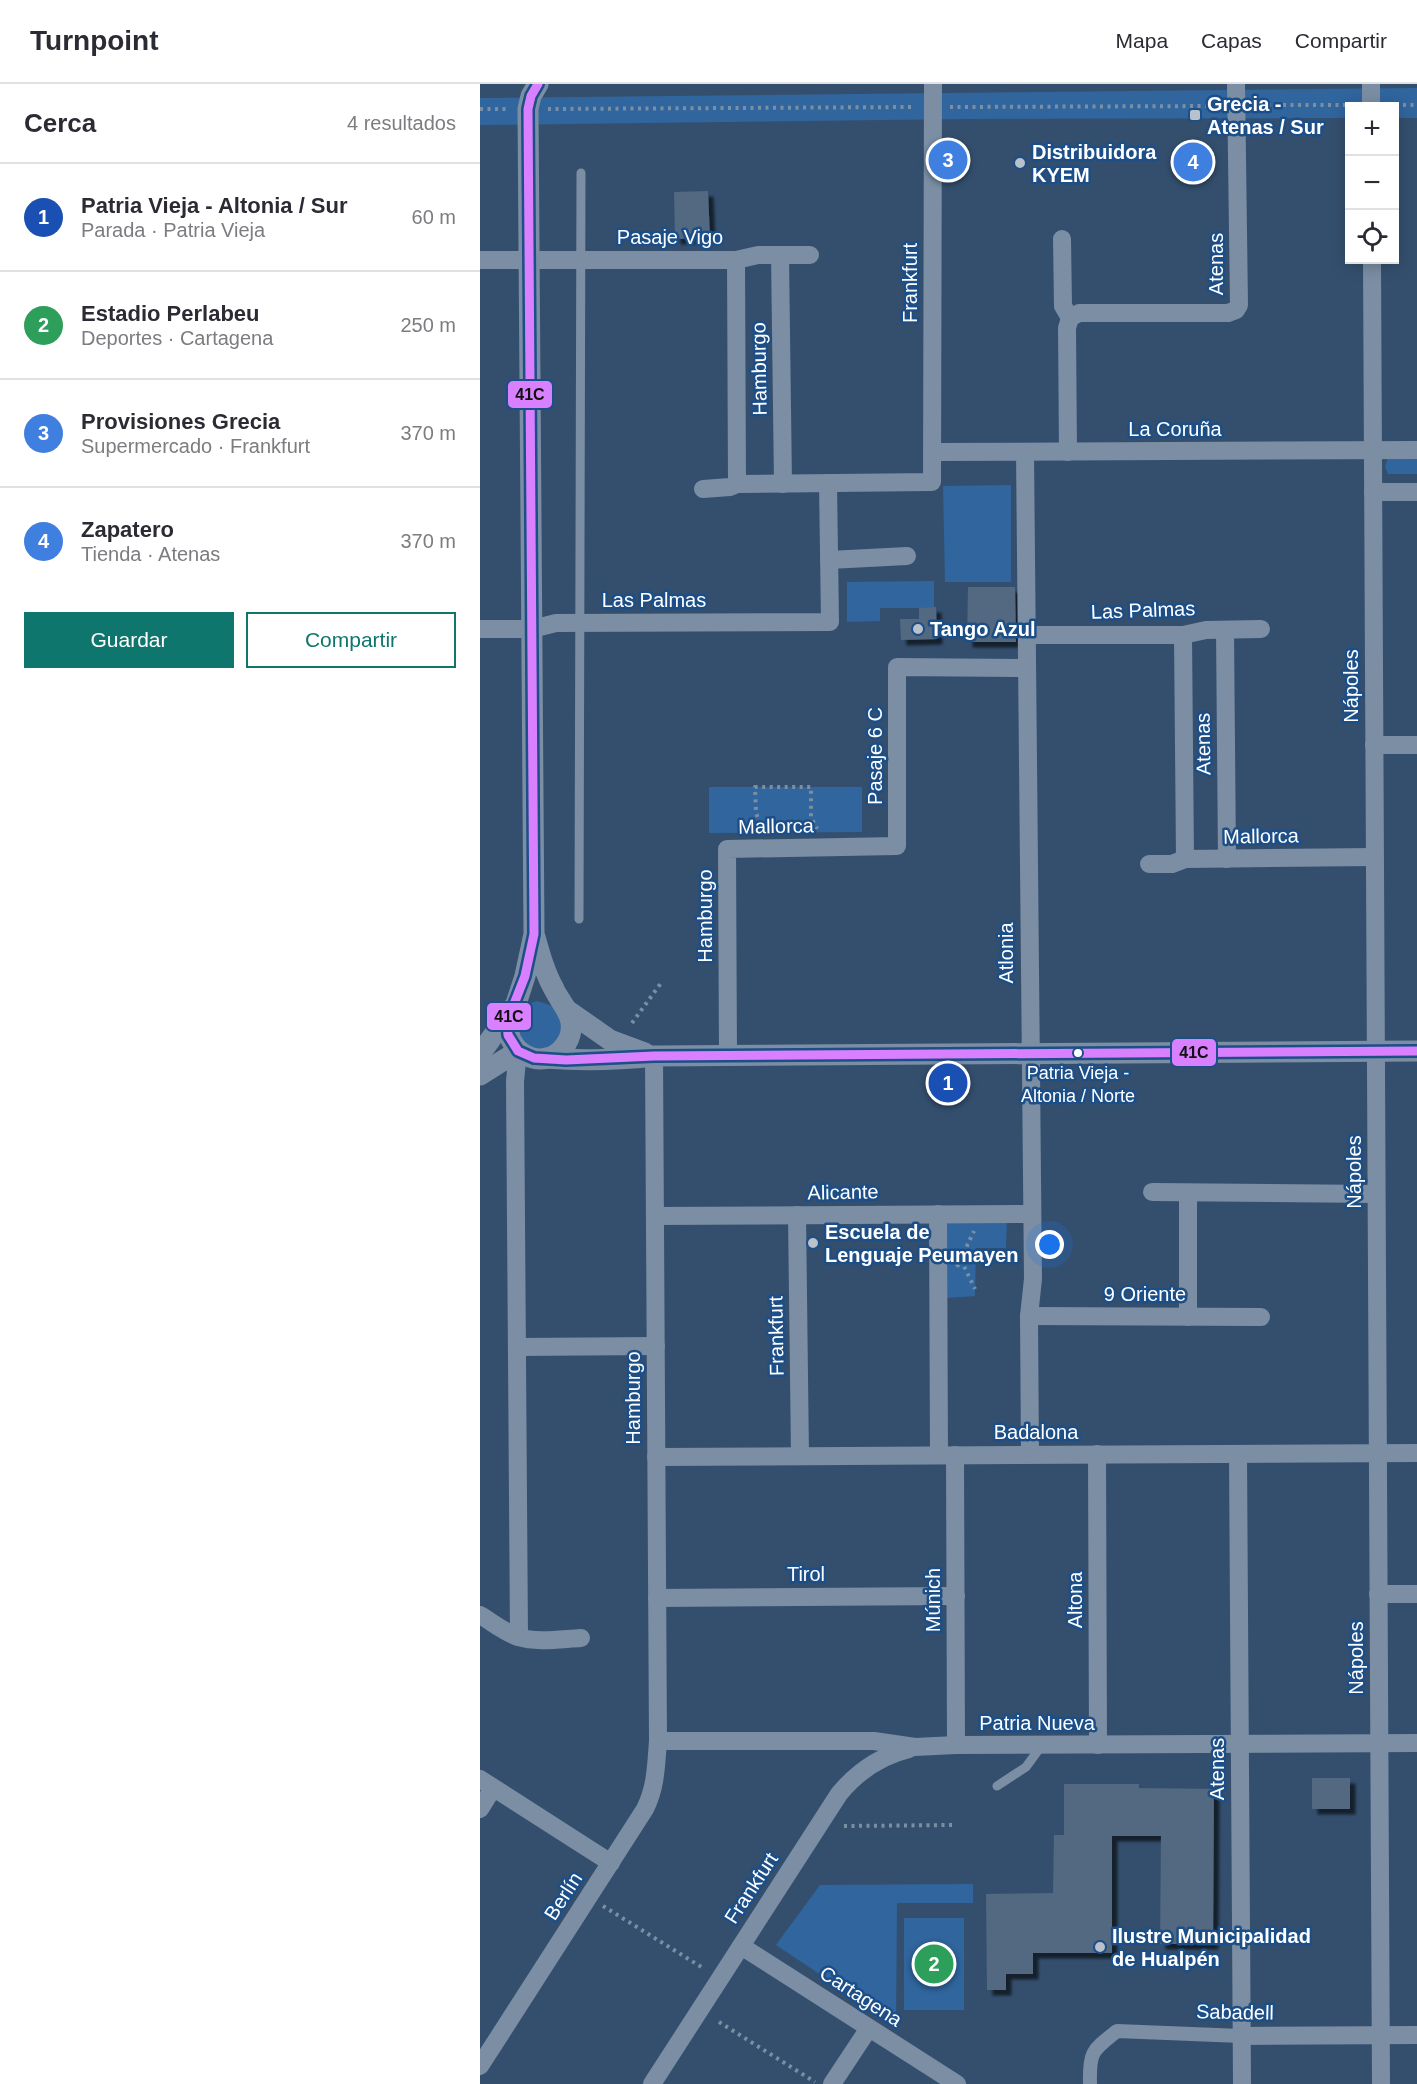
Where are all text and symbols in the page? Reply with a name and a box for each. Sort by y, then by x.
text: Turnpoint [30,25,159,56]
text: Mapa [1116,29,1168,52]
text: Capas [1201,29,1262,52]
text: Compartir [1295,29,1387,52]
place label: Grecia - Atenas / Sur [1207,93,1324,138]
map controls [1345,102,1399,264]
button: + [1345,102,1399,156]
text: Cerca [24,108,96,138]
marker: Grecia - Atenas / Sur [1188,108,1202,122]
text: 4 resultados [347,112,456,134]
pin: 3 [928,138,968,182]
pin: 4 [1174,140,1212,184]
place label: Distribuidora KYEM [1032,141,1157,186]
marker: Distribuidora KYEM [1013,156,1027,170]
button: − [1345,156,1399,210]
text: Patria Vieja - Altonia / Sur [81,193,348,218]
text: 1 [38,206,49,228]
text: 60 m [412,206,456,228]
button: locate [1345,210,1399,264]
text: Parada · Patria Vieja [81,219,265,241]
street label: Pasaje Vigo [617,226,723,248]
street label: Atenas [1205,233,1227,295]
street label: Frankfurt [899,243,921,323]
text: Estadio Perlabeu [81,301,260,326]
text: 2 [38,314,49,336]
text: 250 m [400,314,456,336]
street label: Hamburgo [747,322,771,416]
text: Deportes · Cartagena [81,327,273,349]
line badge: 41C [507,380,553,409]
text: 41C [515,386,545,403]
text: Provisiones Grecia [81,409,280,434]
street label: La Coruña [1128,418,1223,440]
text: 3 [38,422,49,444]
text: 370 m [400,422,456,444]
text: Supermercado · Frankfurt [81,435,310,457]
text: Zapatero [81,517,174,542]
text: 4 [38,530,49,552]
text: 370 m [400,530,456,552]
text: Tienda · Atenas [81,543,220,565]
street label: Las Palmas [602,589,706,611]
street label: Las Palmas [1090,597,1196,623]
button: Guardar [24,612,234,668]
button: Compartir [246,612,456,668]
place label: Tango Azul [930,618,1036,640]
marker: Tango Azul [911,622,925,636]
street label: Nápoles [1340,649,1362,723]
street label: Pasaje 6 C [864,707,886,805]
street label: Atenas [1191,713,1215,775]
street label: Mallorca [738,814,815,838]
street label: Mallorca [1223,824,1300,848]
street label: Hamburgo [694,869,716,963]
street label: Atlonia [995,922,1017,984]
line badge: 41C [486,1002,532,1031]
text: 41C [494,1008,524,1025]
line badge: 41C [1171,1038,1217,1067]
text: 41C [1179,1044,1209,1061]
marker: Patria Vieja - Altonia / Norte [1072,1047,1084,1059]
pin: 1 [928,1060,968,1106]
place label: Patria Vieja - Altonia / Norte [1021,1063,1135,1106]
street label: Nápoles [1343,1135,1365,1209]
street label: Alicante [807,1180,879,1204]
place label: Escuela de Lenguaje Peumayen [825,1221,1018,1266]
your location [1035,1230,1064,1259]
marker: Escuela de Lenguaje Peumayen [806,1236,820,1250]
street label: 9 Oriente [1104,1283,1186,1305]
street label: Frankfurt [764,1295,788,1376]
street label: Hamburgo [622,1351,644,1445]
street label: Badalona [994,1421,1079,1443]
street label: Tirol [787,1563,825,1585]
street label: Múnich [922,1568,944,1632]
street label: Altona [1064,1571,1086,1628]
street label: Nápoles [1345,1621,1367,1695]
street label: Patria Nueva [979,1712,1096,1734]
street label: Atenas [1206,1738,1228,1800]
street label: Frankfurt [720,1848,782,1928]
street label: Berlín [540,1868,586,1924]
place label: Ilustre Municipalidad de Hualpén [1112,1925,1311,1970]
marker: Ilustre Municipalidad de Hualpén [1093,1940,1107,1954]
pin: 2 [914,1942,954,1986]
street label: Cartagena [816,1961,907,2031]
street label: Sabadell [1196,2000,1274,2024]

